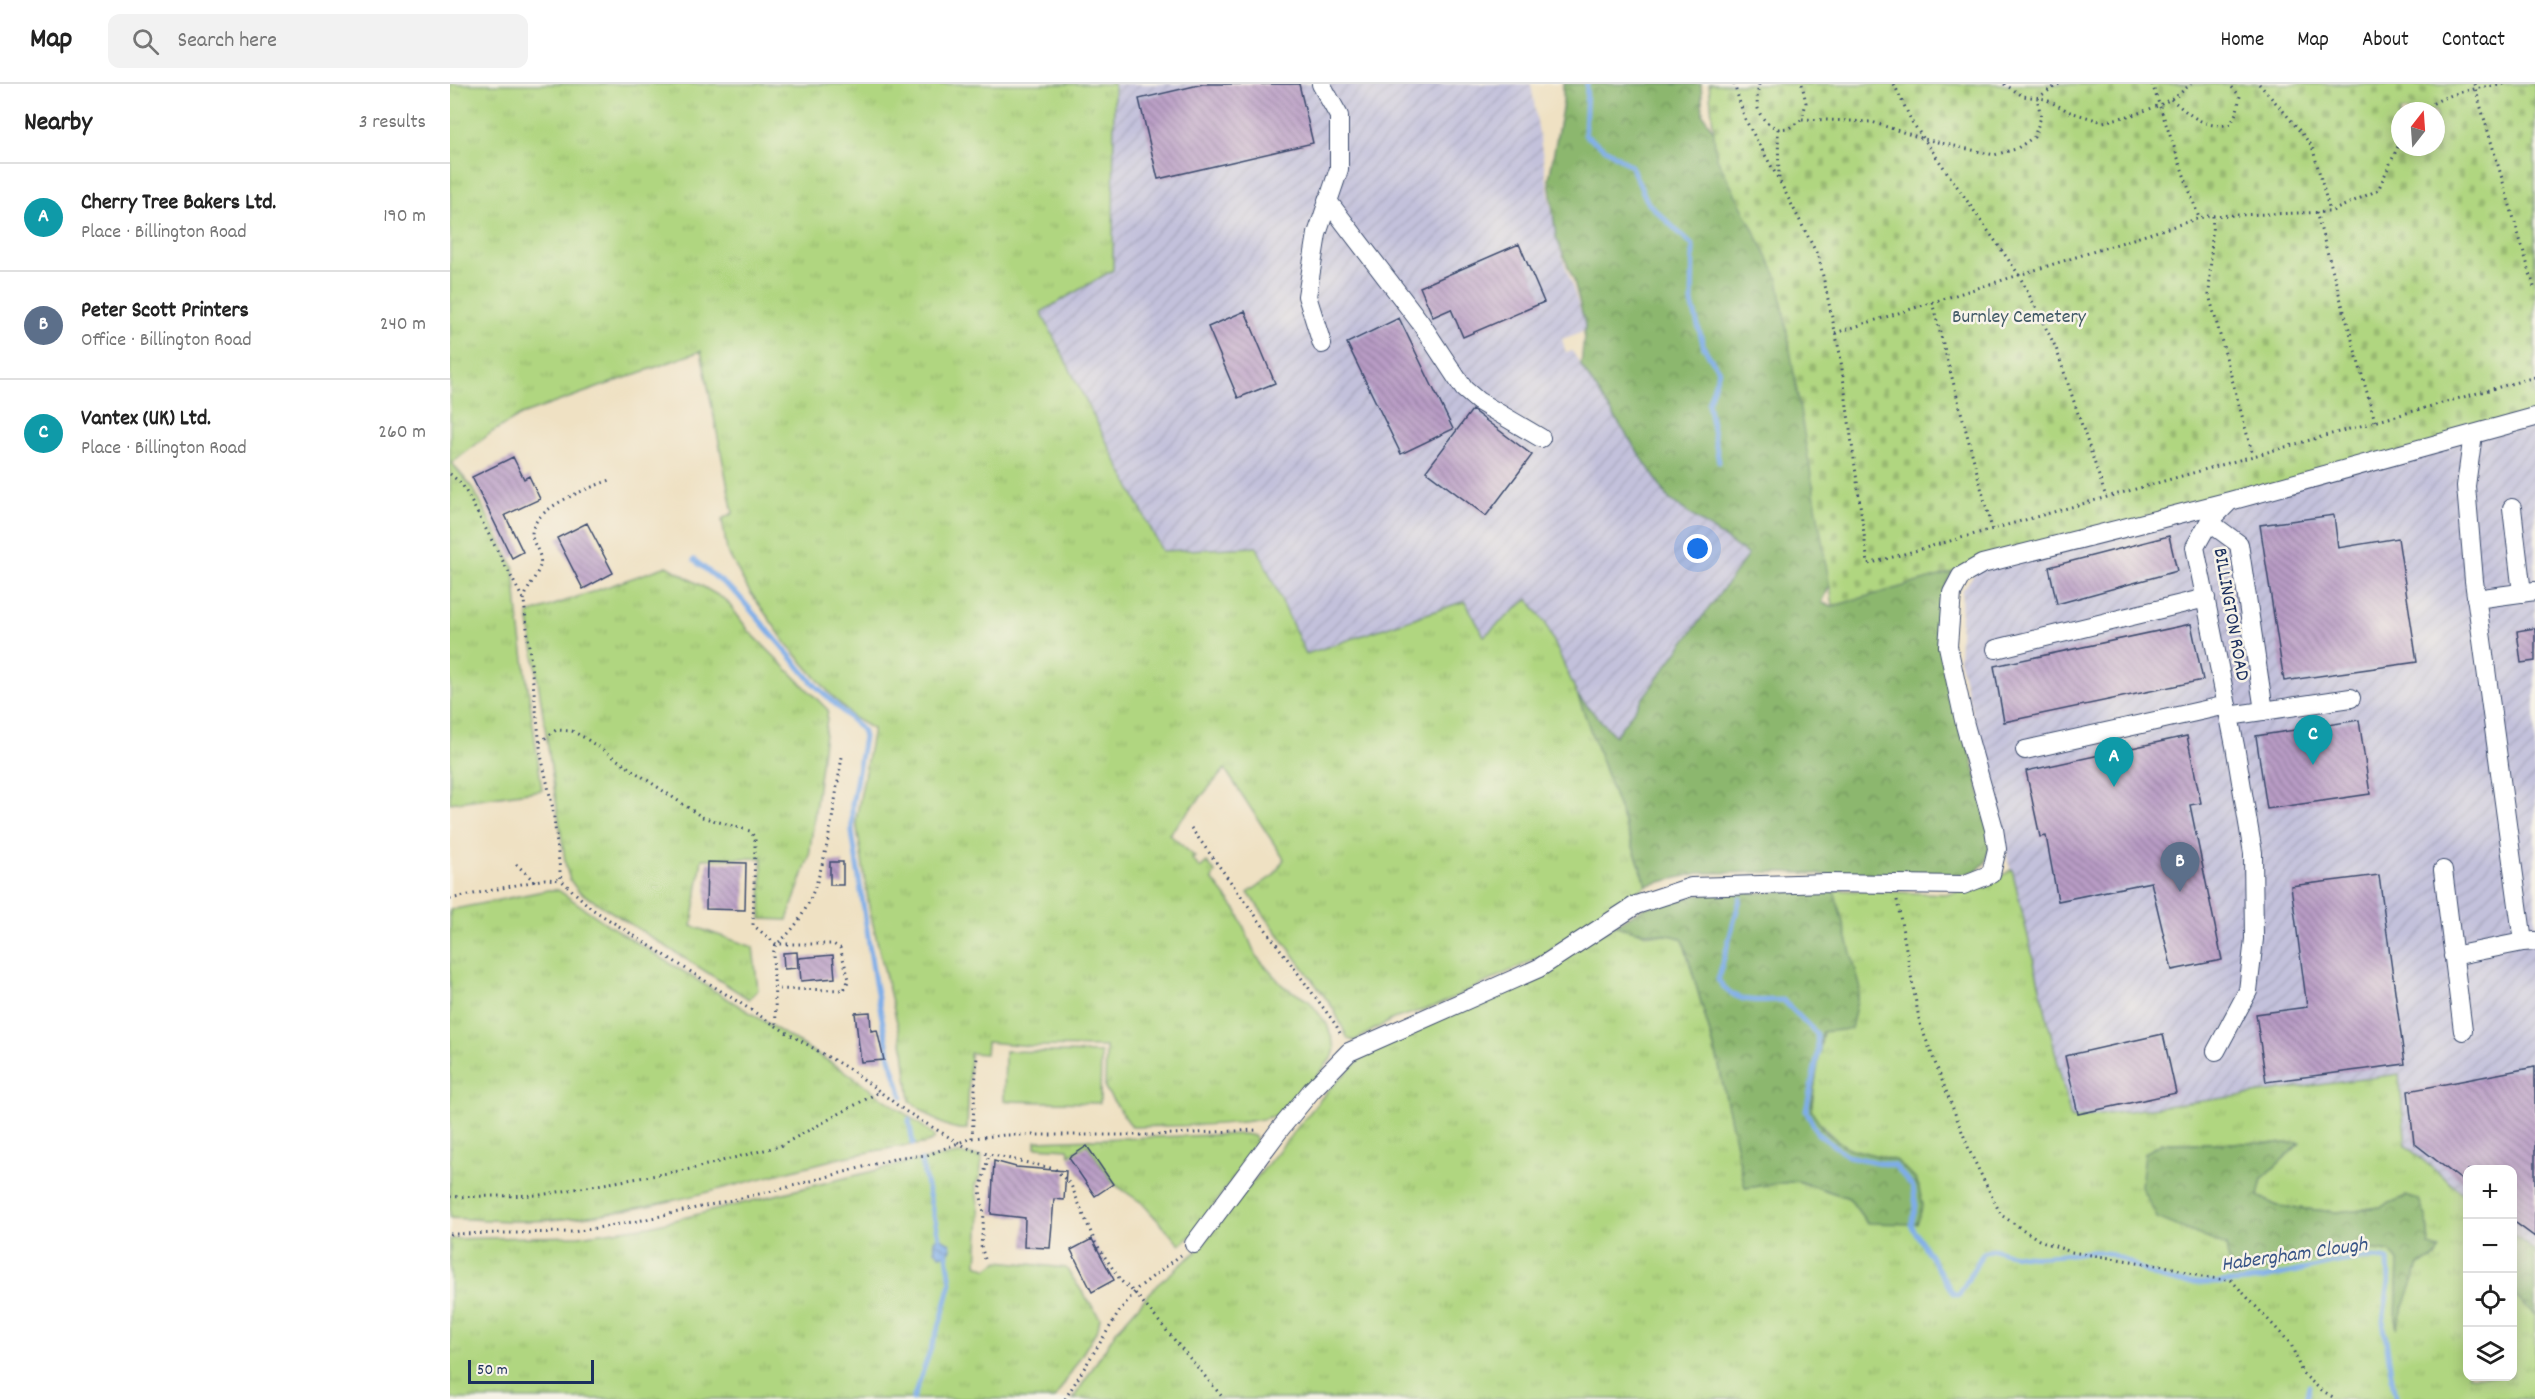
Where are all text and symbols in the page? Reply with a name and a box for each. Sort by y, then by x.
search box [108,14,528,68]
text: Map [30,21,72,61]
icon: search [129,25,162,58]
text: Search here [177,26,277,57]
text: Home [2220,26,2264,56]
text: Map [2297,26,2329,56]
text: About [2362,26,2409,56]
text: Contact [2442,26,2505,56]
north arrow [2391,102,2445,156]
text: Nearby [24,105,92,142]
text: 3 results [359,109,426,137]
text: Cherry Tree Bakers Ltd. [81,188,276,219]
text: A [38,203,49,231]
text: 190 m [383,203,426,231]
text: Place · Billington Road [81,219,247,247]
text: Peter Scott Printers [81,296,249,327]
park label: Burnley Cemetery [1952,304,2087,332]
text: B [39,311,48,339]
text: 240 m [380,311,426,339]
text: Office · Billington Road [81,327,252,355]
text: Vantex (UK) Ltd. [81,404,211,435]
text: C [39,419,48,447]
text: 260 m [378,419,426,447]
text: Place · Billington Road [81,435,247,463]
your location [1683,534,1712,563]
street label: BILLINGTON ROAD [2205,546,2256,683]
pin: C [2294,716,2332,765]
pin: A [2094,738,2134,787]
pin: B [2160,842,2200,892]
map controls [2463,1165,2517,1381]
button: + [2463,1165,2517,1219]
button: − [2463,1219,2517,1273]
water label: Habergham Clough [2219,1231,2371,1281]
button: locate [2463,1273,2517,1327]
button: layers [2463,1327,2517,1381]
scale bar [468,1357,594,1384]
text: 50 m [477,1359,508,1382]

